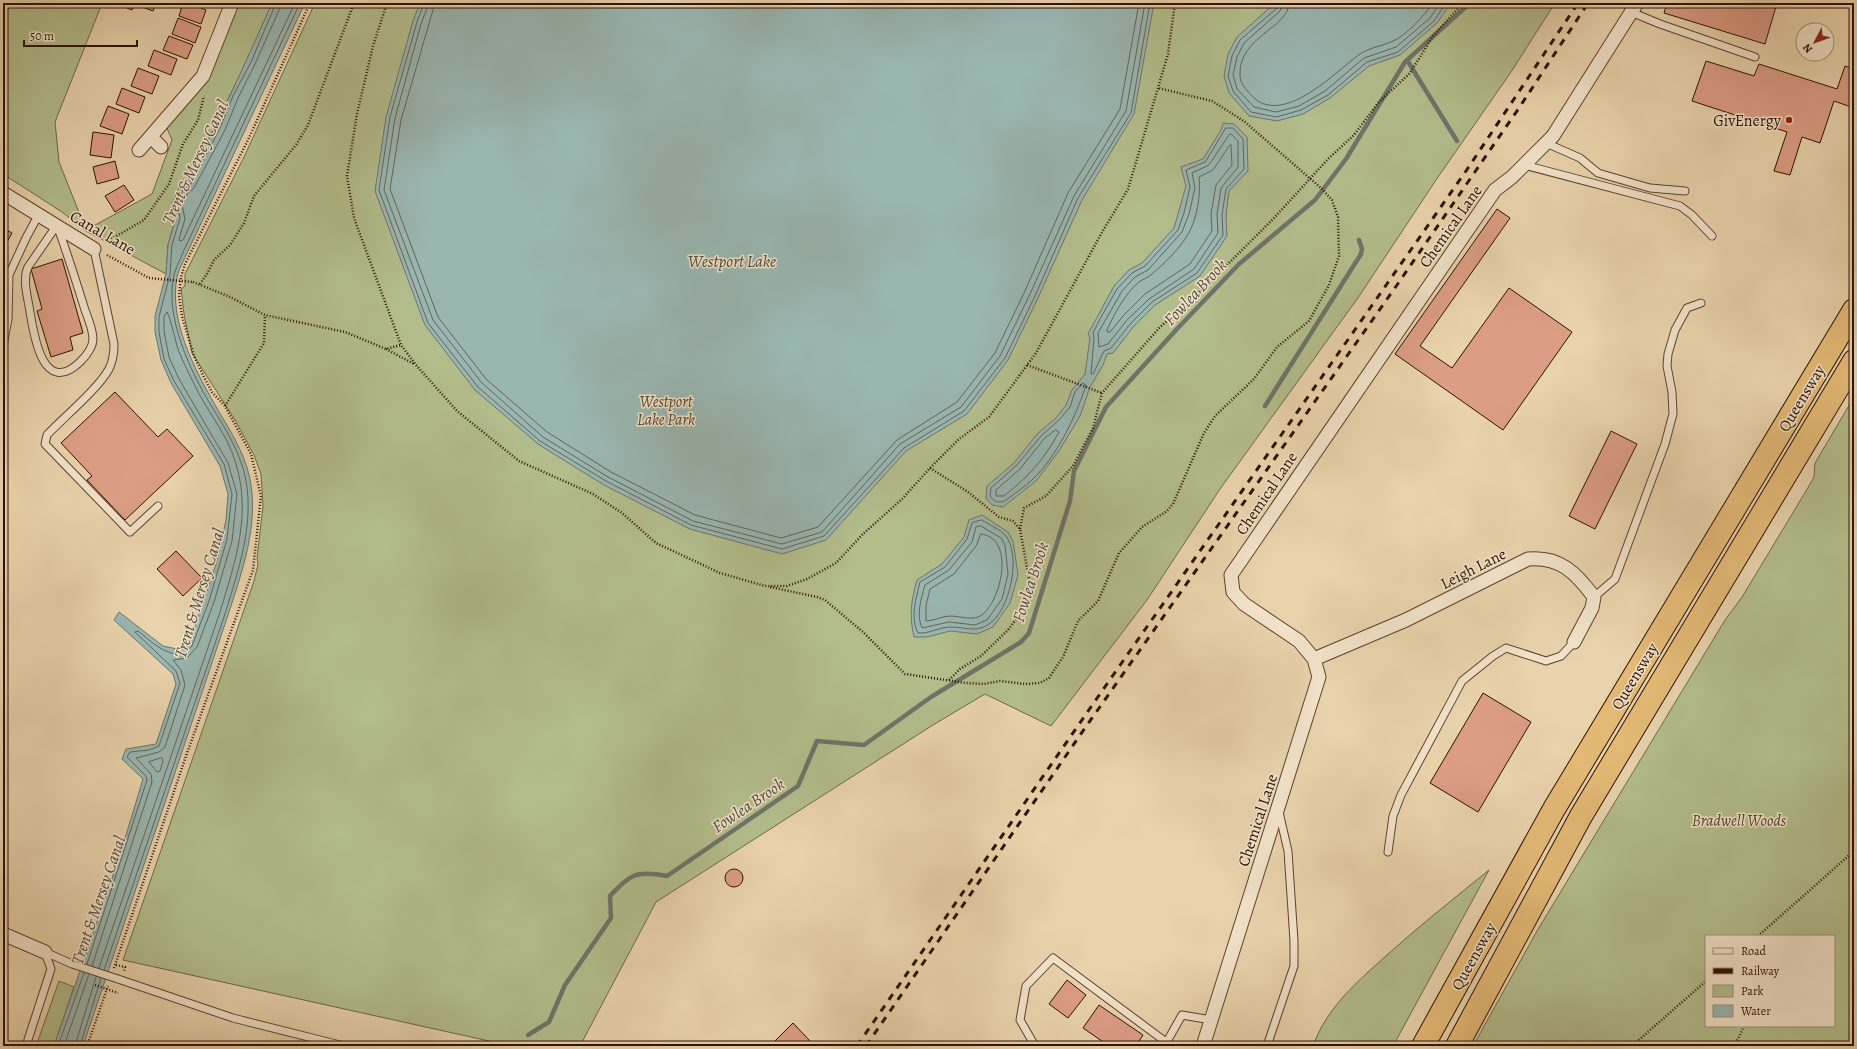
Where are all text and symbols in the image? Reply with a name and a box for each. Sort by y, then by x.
scale bar [24,22,137,48]
north arrow [1795,22,1835,62]
text: 50 m [30,28,54,44]
text: N [1800,40,1816,56]
water label: Trent & Mersey Canal [157,96,235,228]
place label: GivEnergy [1713,110,1782,132]
marker: GivEnergy [1784,115,1794,125]
street label: Chemical Lane [1414,181,1487,272]
street label: Canal Lane [66,205,139,260]
water label: Westport Lake [688,250,776,273]
water label: Fowlea Brook [1159,254,1232,331]
street label: Queensway [1773,360,1831,436]
park label: Westport Lake Park [637,391,695,431]
street label: Chemical Lane [1231,448,1303,540]
water label: Trent & Mersey Canal [169,525,230,661]
water label: Fowlea Brook [1007,539,1054,625]
street label: Leigh Lane [1437,543,1510,595]
street label: Queensway [1606,638,1664,714]
street label: Chemical Lane [1233,771,1283,869]
water label: Fowlea Brook [707,772,789,838]
park label: Bradwell Woods [1692,810,1787,832]
water label: Trent & Mersey Canal [66,832,132,968]
street label: Queensway [1446,918,1502,994]
legend [1705,935,1835,1027]
text: Road [1741,943,1767,959]
text: Railway [1741,963,1780,979]
text: Park [1741,983,1764,999]
text: Water [1740,1003,1771,1019]

